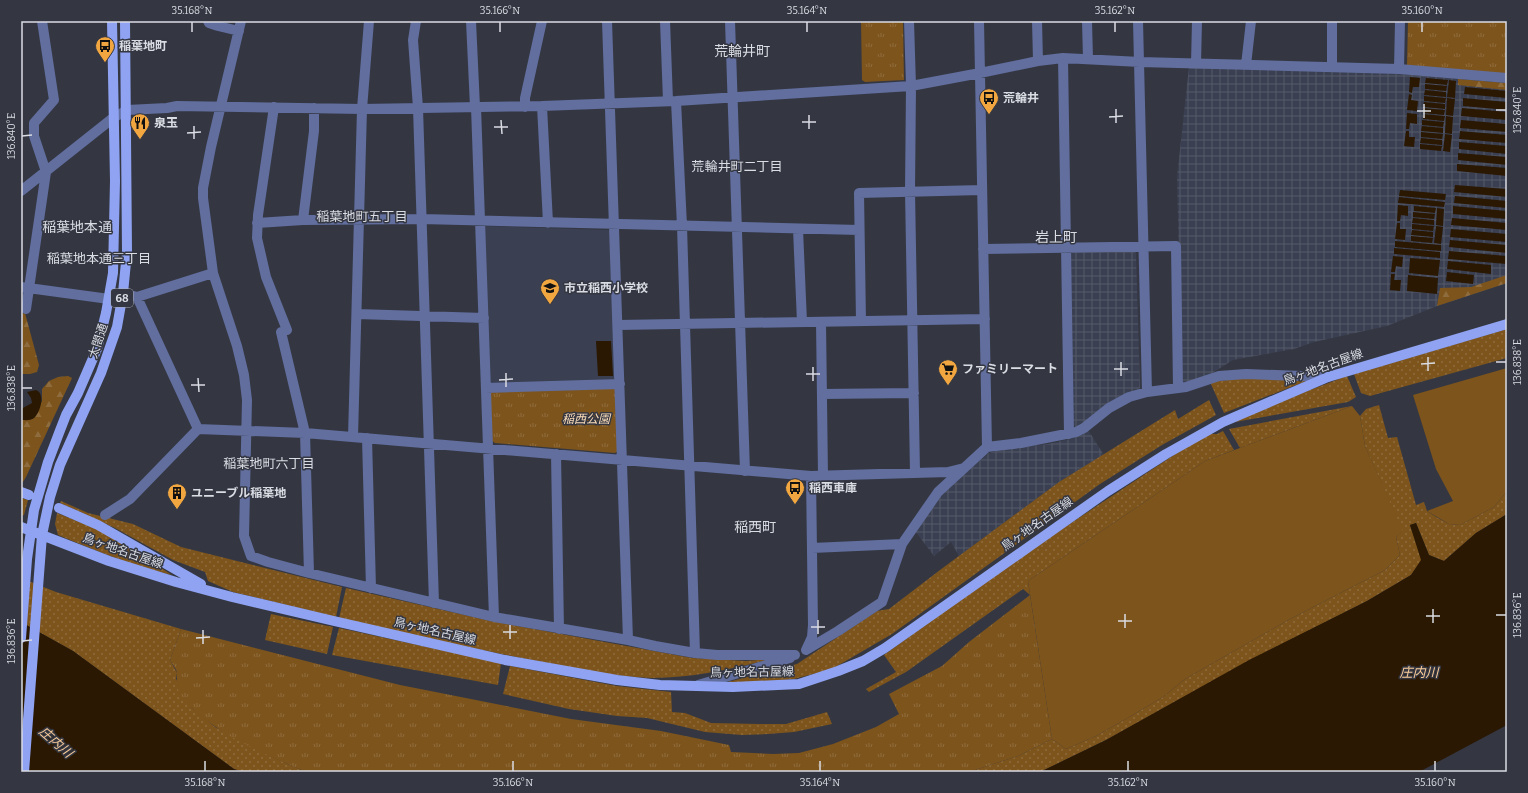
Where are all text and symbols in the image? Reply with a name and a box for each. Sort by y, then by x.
text: 35.168°N [172,5,213,17]
text: 35.166°N [480,5,520,17]
text: 35.164°N [787,5,827,17]
text: 35.162°N [1095,5,1135,17]
text: 35.160°N [1401,5,1443,17]
bus stop icon: 稲葉地町 [94,35,116,63]
place label: 稲葉地町 [119,39,167,53]
district label: 荒輪井町 [714,43,770,60]
bus stop icon: 荒輪井 [978,87,1000,115]
text: 136.840°E [1512,87,1524,133]
place label: 荒輪井 [1003,91,1039,105]
restaurant icon: 泉玉 [129,112,151,140]
text: 136.840°E [6,113,18,159]
place label: 泉玉 [154,116,178,130]
district label: 荒輪井町二丁目 [691,159,783,174]
district label: 稲葉地町五丁目 [316,209,408,224]
district label: 稲葉地本通 [42,219,112,236]
district label: 岩上町 [1035,229,1077,246]
district label: 稲葉地本通三丁目 [47,251,151,266]
school or university icon: 市立稲西小学校 [539,277,561,305]
place label: 市立稲西小学校 [564,281,648,295]
road number: 68 [111,289,133,307]
street label: 太閤通 [86,322,110,360]
text: 136.838°E [1512,339,1524,385]
street label: 鳥ヶ地名古屋線 [1281,346,1365,388]
supermarket icon: ファミリーマート [937,358,959,386]
place label: ファミリーマート [962,362,1058,376]
text: 136.838°E [6,365,18,411]
park label: 稲西公園 [562,412,612,426]
district label: 稲葉地町六丁目 [223,456,315,471]
bus stop icon: 稲西車庫 [784,477,806,505]
place label: 稲西車庫 [809,481,857,495]
building icon: ユニーブル稲葉地 [166,482,188,510]
place label: ユニーブル稲葉地 [191,486,286,500]
street label: 鳥ヶ地名古屋線 [999,494,1075,554]
district label: 稲西町 [734,519,776,536]
street label: 鳥ヶ地名古屋線 [81,531,165,571]
text: 136.836°E [1512,592,1524,638]
street label: 鳥ヶ地名古屋線 [392,615,478,647]
text: 136.836°E [6,618,18,664]
street label: 鳥ヶ地名古屋線 [710,664,794,680]
water label: 庄内川 [1399,665,1440,680]
water label: 庄内川 [36,724,77,762]
text: 35.168°N [185,777,226,789]
text: 35.166°N [493,777,533,789]
text: 35.164°N [800,777,840,789]
text: 35.162°N [1108,777,1148,789]
text: 35.160°N [1414,777,1456,789]

